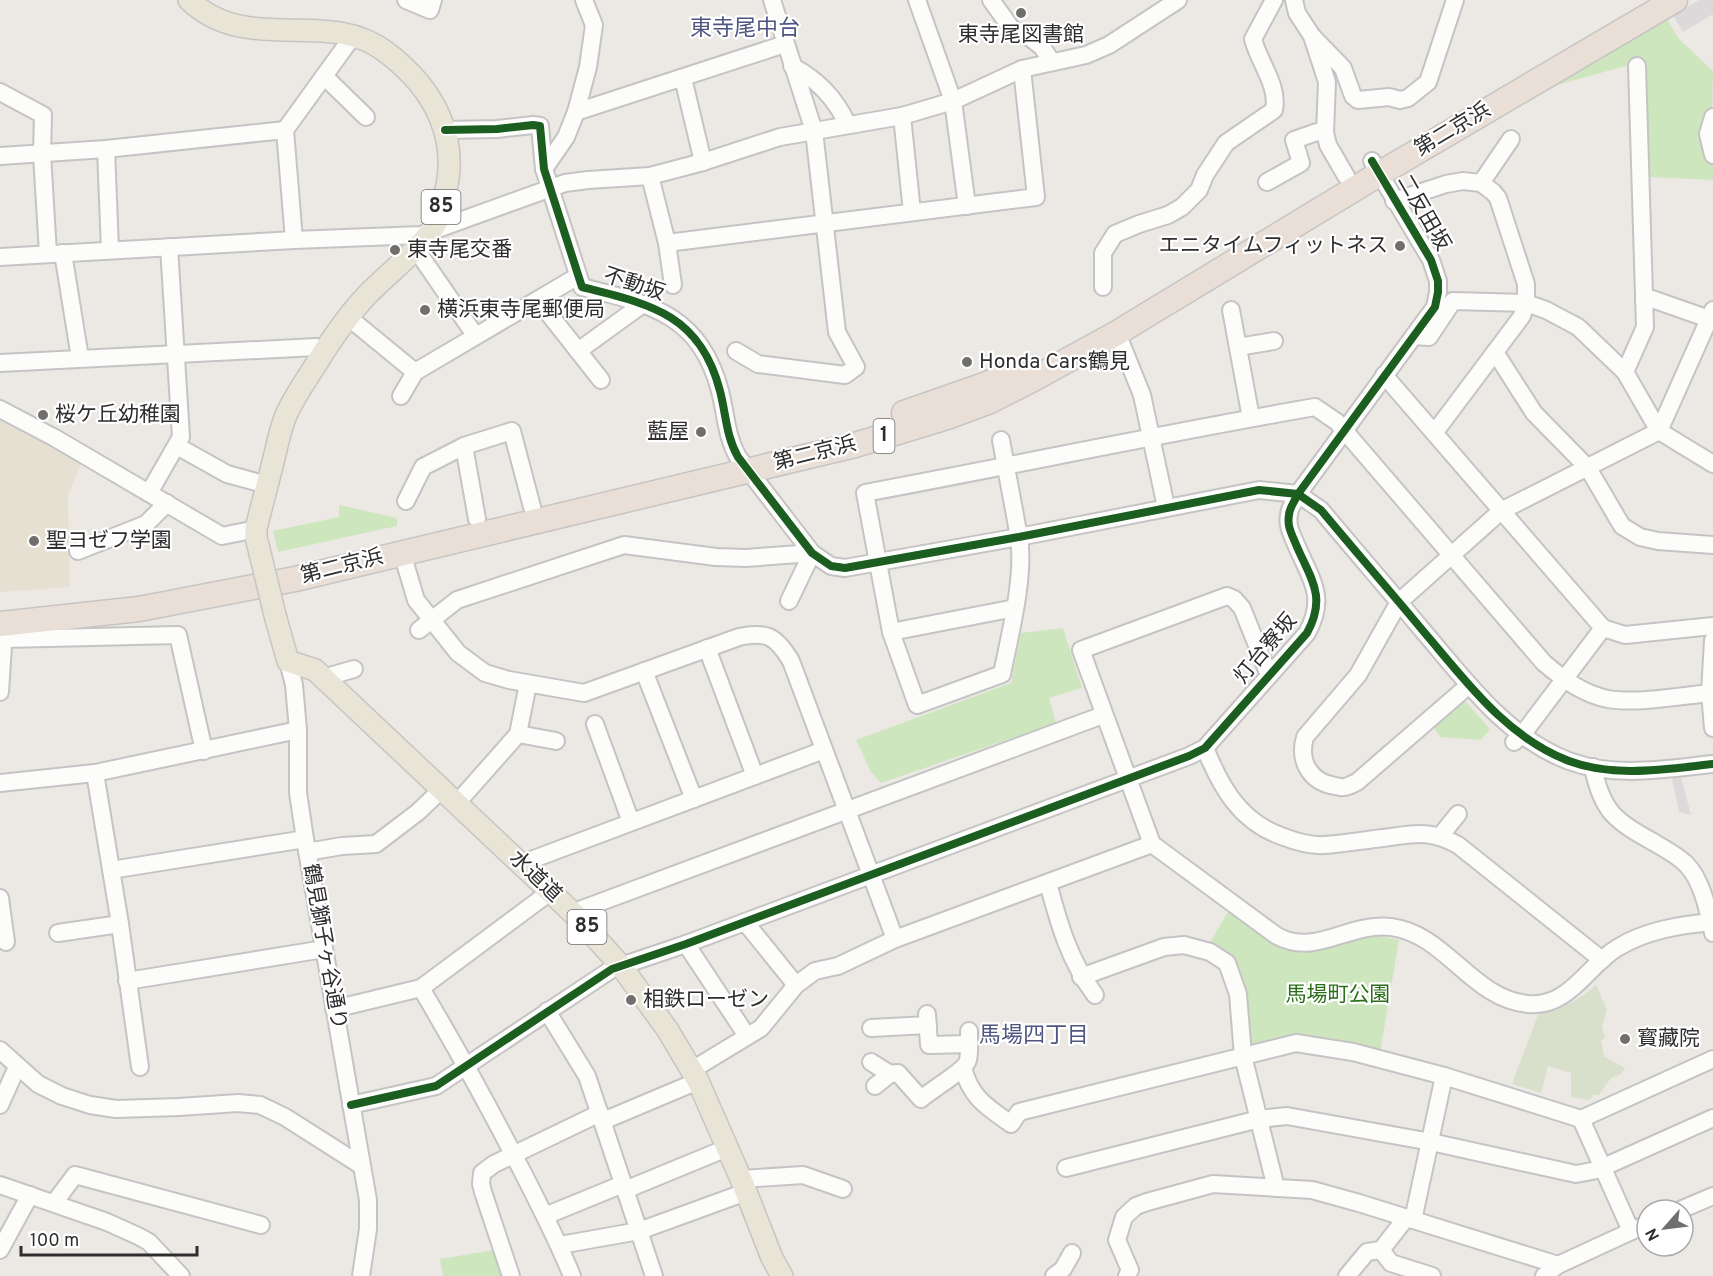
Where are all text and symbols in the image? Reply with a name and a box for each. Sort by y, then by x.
marker: 東寺尾図書館 [1014,6,1028,20]
district label: 東寺尾中台 [690,16,800,43]
place label: 東寺尾図書館 [958,22,1084,49]
street label: 第二京浜 [1410,97,1496,163]
street label: 二反田坂 [1390,170,1456,256]
road number: 85 [422,190,460,224]
place label: エニタイムフィットネス [1159,233,1388,260]
place label: 東寺尾交番 [407,237,512,264]
marker: エニタイムフィットネス [1393,239,1407,253]
marker: 東寺尾交番 [388,243,402,257]
street label: 不動坂 [600,262,668,308]
place label: 横浜東寺尾郵便局 [437,297,605,324]
marker: 横浜東寺尾郵便局 [418,303,432,317]
place label: Honda Cars鶴見 [979,349,1130,376]
marker: Honda Cars鶴見 [960,355,974,369]
place label: 桜ケ丘幼稚園 [55,402,181,429]
marker: 桜ケ丘幼稚園 [36,408,50,422]
place label: 藍屋 [647,419,689,446]
road number: 1 [874,419,894,453]
marker: 藍屋 [694,425,708,439]
street label: 第二京浜 [771,431,859,477]
place label: 聖ヨゼフ学園 [46,528,172,555]
marker: 聖ヨゼフ学園 [27,534,41,548]
street label: 第二京浜 [298,544,386,590]
street label: 灯台寮坂 [1229,608,1303,690]
street label: 水道道 [503,845,567,909]
street label: 鶴見獅子ヶ谷通り [296,862,352,1032]
road number: 85 [568,910,606,944]
park label: 馬場町公園 [1286,982,1391,1009]
place label: 相鉄ローゼン [643,987,769,1014]
marker: 相鉄ローゼン [624,993,638,1007]
district label: 馬場四丁目 [979,1023,1089,1050]
place label: 寳藏院 [1637,1026,1700,1053]
marker: 寳藏院 [1618,1032,1632,1046]
north arrow [1635,1198,1695,1258]
scale bar [21,1219,196,1257]
text: N [1642,1224,1665,1244]
text: 100 m [30,1230,79,1253]

